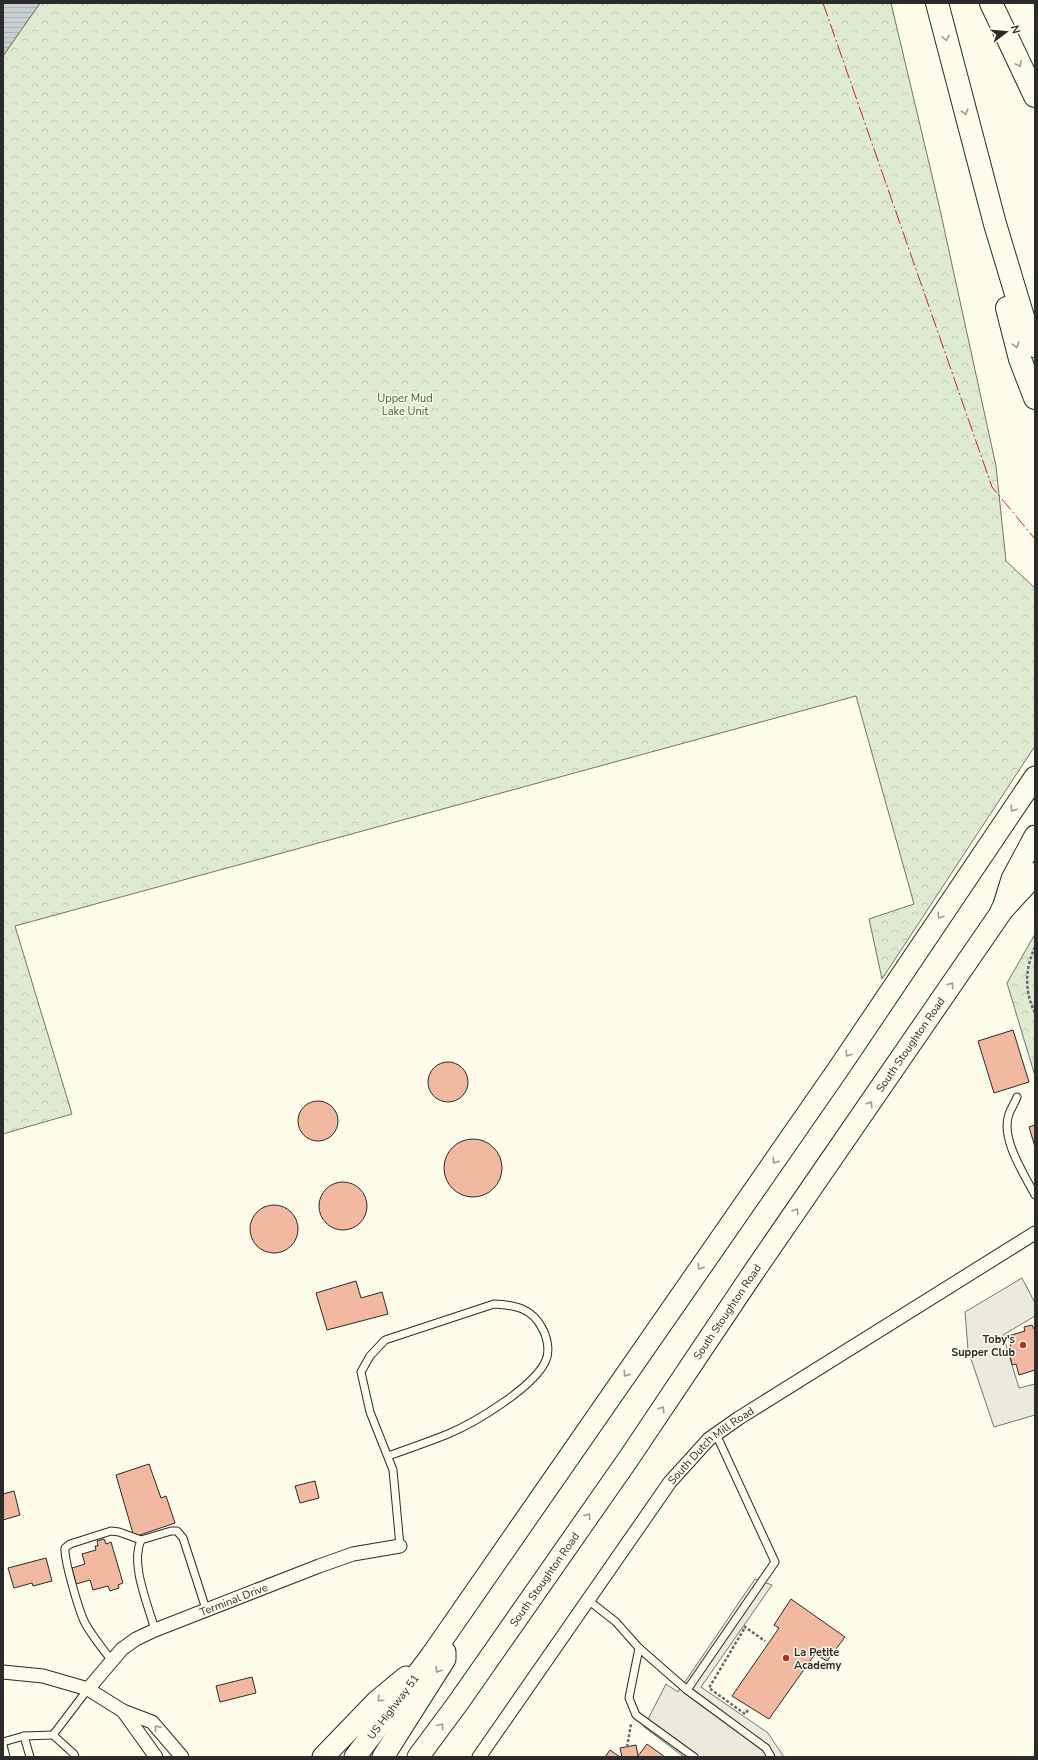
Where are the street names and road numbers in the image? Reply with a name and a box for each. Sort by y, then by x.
street label: South Stoughton Road [873,994,949,1095]
street label: South Stoughton Road [690,1261,765,1363]
street label: South Dutch Mill Road [665,1404,757,1488]
street label: South Stoughton Road [506,1529,583,1630]
street label: Terminal Drive [197,1580,270,1620]
street label: US Highway 51 [364,1671,423,1743]

